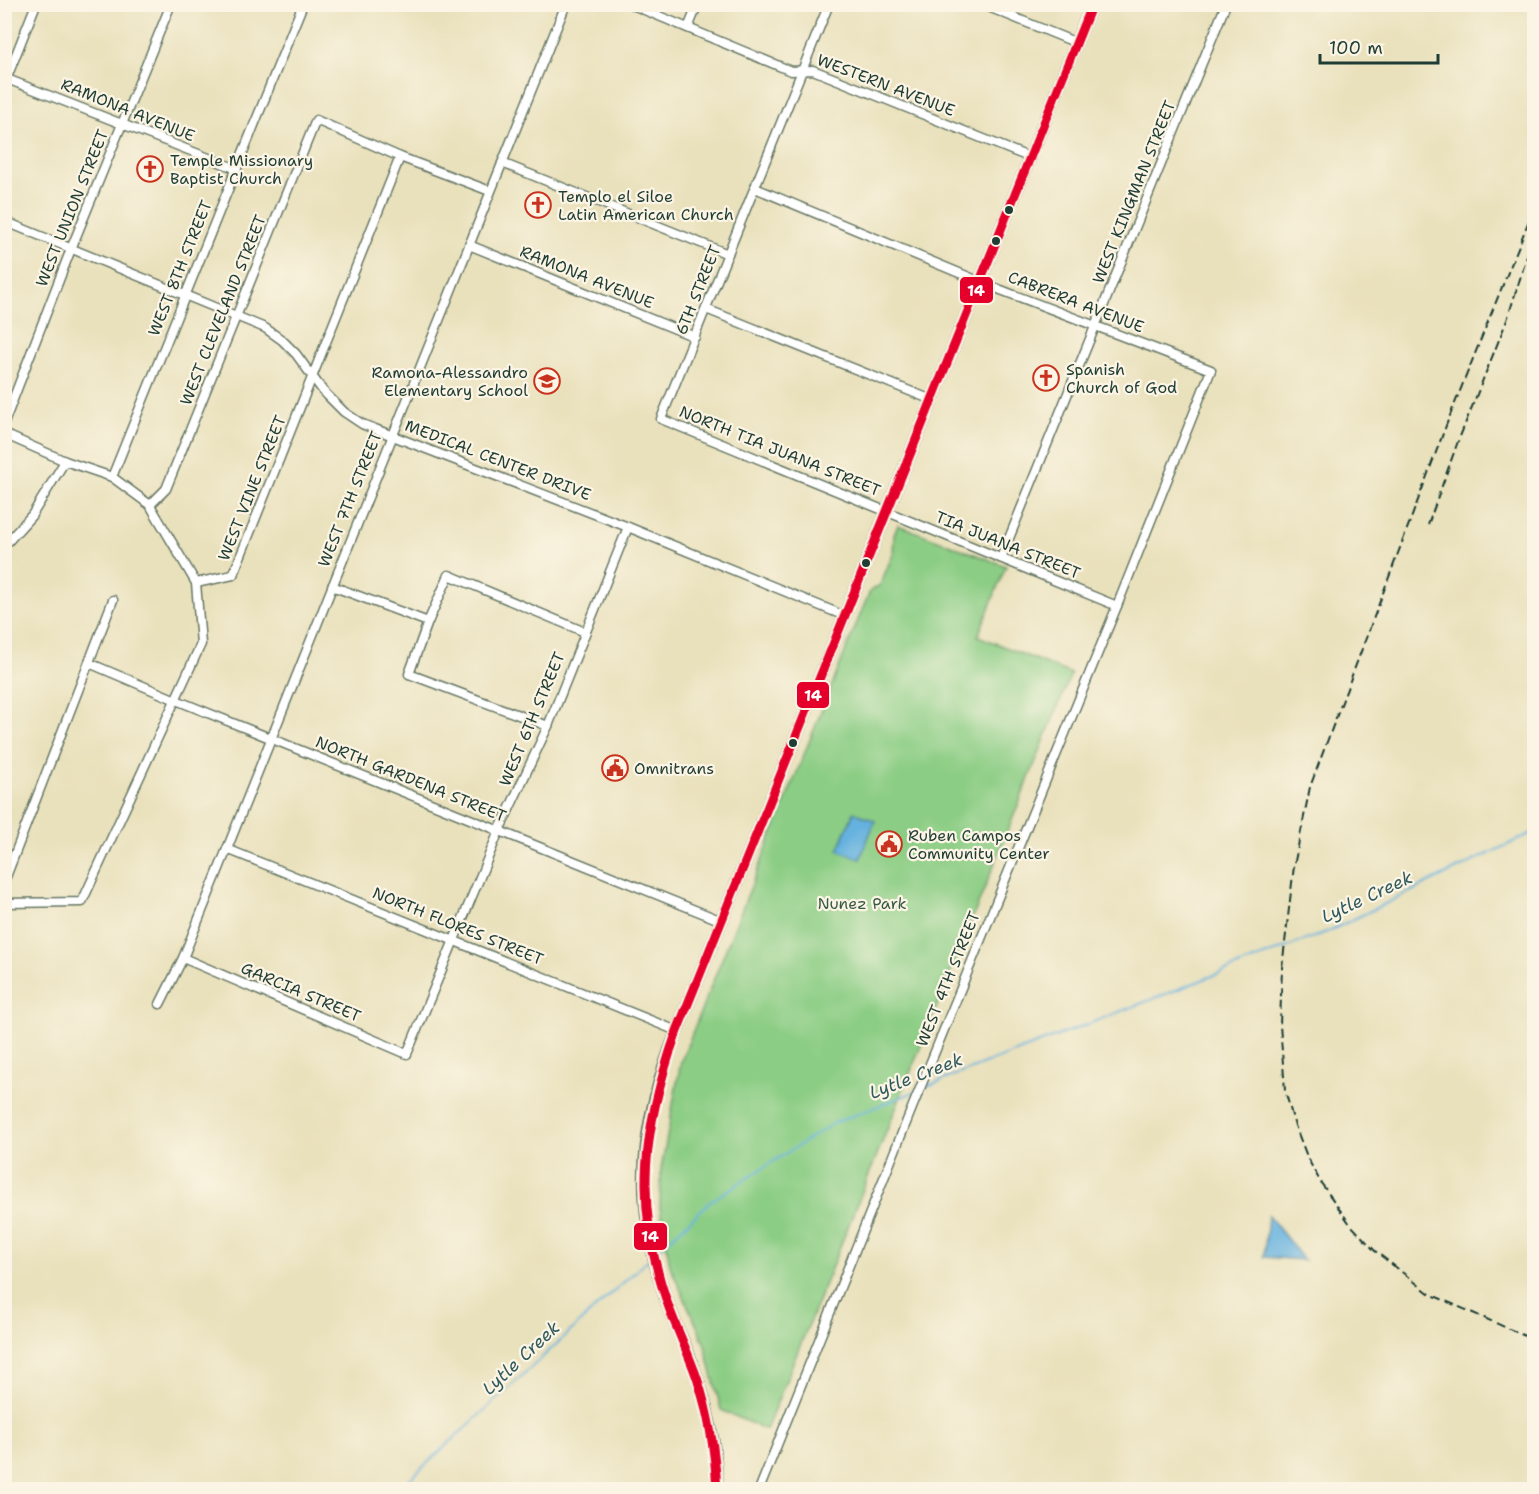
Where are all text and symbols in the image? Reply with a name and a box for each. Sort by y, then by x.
scale bar [1320,27,1438,65]
text: 100 m [1329,36,1383,60]
street label: WESTERN AVENUE [814,49,958,121]
street label: RAMONA AVENUE [58,74,198,146]
street label: WEST KINGMAN STREET [1088,97,1180,287]
street label: WEST UNION STREET [31,126,113,290]
place label: Temple Missionary Baptist Church [170,150,313,189]
church icon: Temple Missionary Baptist Church [135,154,165,184]
place label: Templo el Siloe Latin American Church [558,186,734,225]
church icon: Templo el Siloe Latin American Church [523,190,553,220]
street label: WEST 8TH STREET [143,197,217,339]
unlabelled marker [1003,204,1015,216]
street label: WEST CLEVELAND STREET [175,211,271,408]
unlabelled marker [990,235,1002,247]
street label: RAMONA AVENUE [517,241,657,313]
street label: 6TH STREET [670,242,726,338]
street label: CABRERA AVENUE [1005,266,1147,338]
line badge: 14 [959,276,994,304]
text: 14 [967,280,985,301]
place label: Spanish Church of God [1066,359,1177,398]
place label: Ramona-Alessandro Elementary School [372,362,528,401]
church icon: Spanish Church of God [1031,363,1061,393]
school or university icon: Ramona-Alessandro Elementary School [532,366,562,396]
street label: NORTH TIA JUANA STREET [676,401,884,501]
street label: WEST VINE STREET [213,412,291,564]
street label: MEDICAL CENTER DRIVE [402,415,594,505]
street label: WEST 7TH STREET [313,428,387,570]
street label: TIA JUANA STREET [932,506,1084,584]
unlabelled marker [860,557,872,569]
street label: WEST 6TH STREET [494,648,570,789]
line badge: 14 [796,681,830,709]
text: 14 [804,685,822,706]
street label: NORTH GARDENA STREET [312,731,510,827]
unlabelled marker [787,737,799,749]
public building icon: Omnitrans [600,753,630,783]
place label: Omnitrans [634,758,714,779]
place label: Ruben Campos Community Center [908,825,1050,864]
public building icon: Ruben Campos Community Center [874,829,904,859]
water label: Lytle Creek [1317,865,1417,929]
street label: NORTH FLORES STREET [369,882,547,970]
park label: Nunez Park [817,893,907,914]
street label: WEST 4TH STREET [911,908,985,1050]
street label: GARCIA STREET [238,957,364,1027]
water label: Lytle Creek [866,1047,967,1105]
line badge: 14 [633,1222,668,1251]
text: 14 [641,1226,659,1247]
water label: Lytle Creek [477,1315,566,1400]

